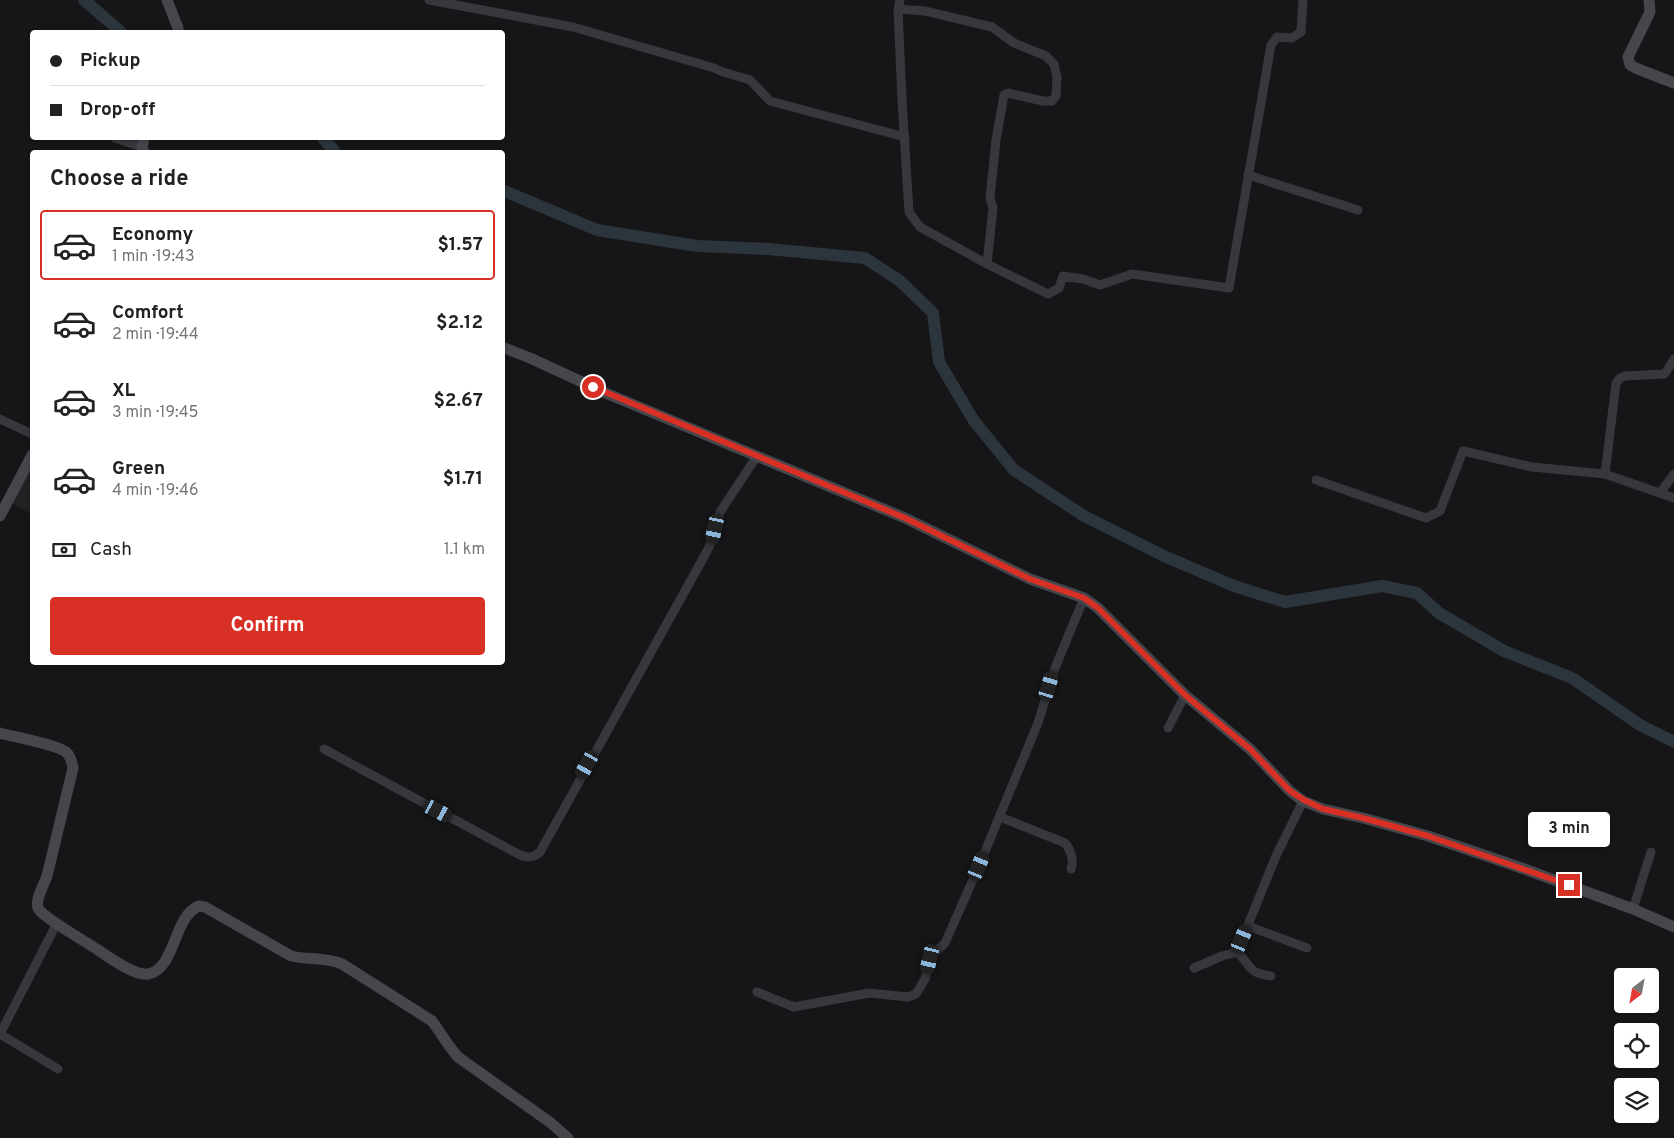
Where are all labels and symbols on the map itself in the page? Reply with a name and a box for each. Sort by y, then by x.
route start [582,376,604,398]
car [704,513,725,545]
car [1037,669,1060,703]
car [573,748,600,782]
car [421,797,454,825]
callout: 3 min [1528,812,1610,848]
car [966,849,991,883]
route end [1558,874,1580,896]
car [1229,922,1254,956]
car [919,943,940,975]
north arrow [1614,968,1659,1012]

